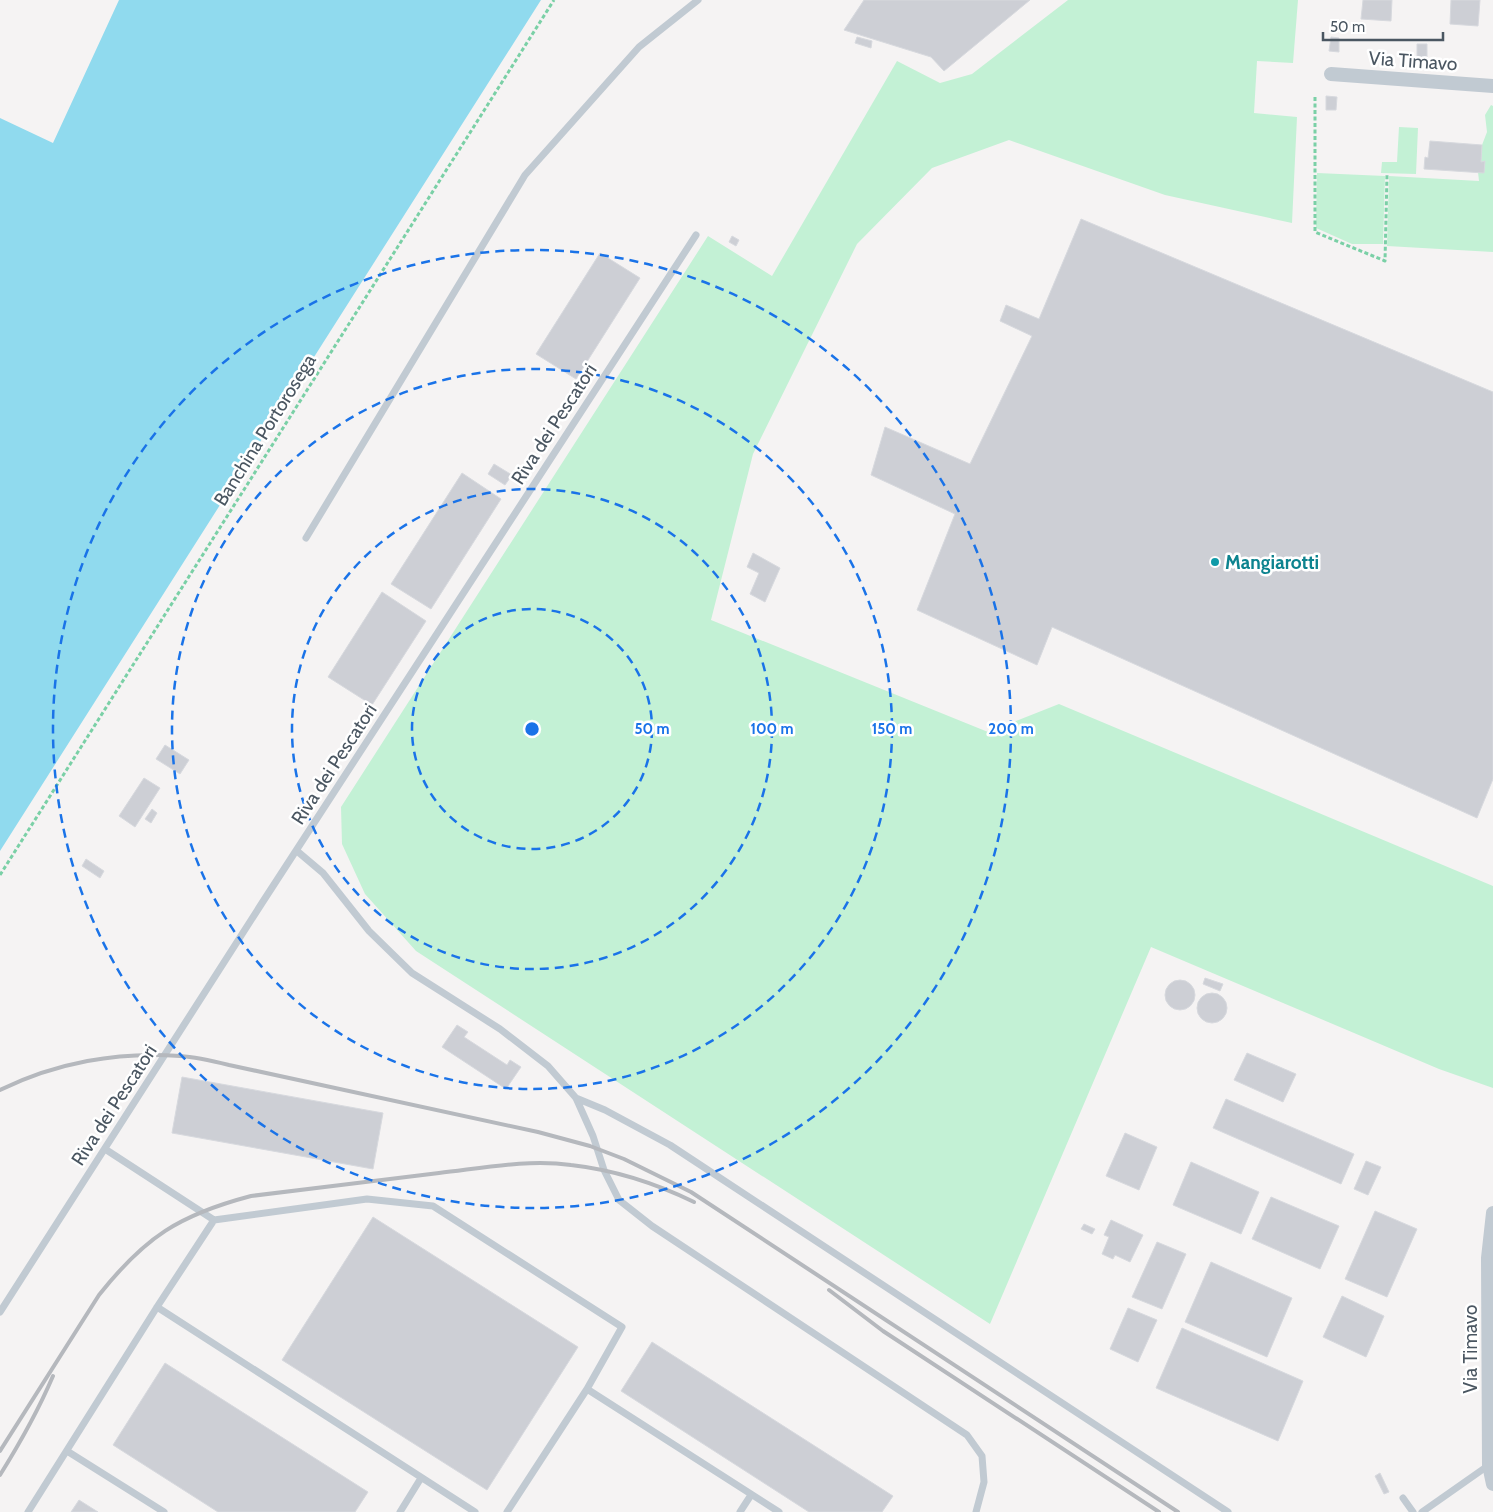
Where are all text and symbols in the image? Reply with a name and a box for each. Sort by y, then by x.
scale bar [1323,10,1443,42]
text: 50 m [1330,18,1365,36]
street label: Via Timavo [1368,46,1458,76]
street label: Banchina Portorosega [209,350,321,510]
street label: Riva dei Pescatori [506,359,602,489]
place label: Mangiarotti [1225,551,1319,574]
marker: Mangiarotti [1209,556,1221,568]
street label: Riva dei Pescatori [286,699,382,829]
centre of rings [523,720,541,738]
text: 50 m [634,720,670,738]
text: 100 m [750,720,794,738]
text: 150 m [872,720,912,738]
text: 200 m [988,720,1034,738]
street label: Riva dei Pescatori [66,1040,162,1170]
street label: Via Timavo [1459,1305,1482,1393]

